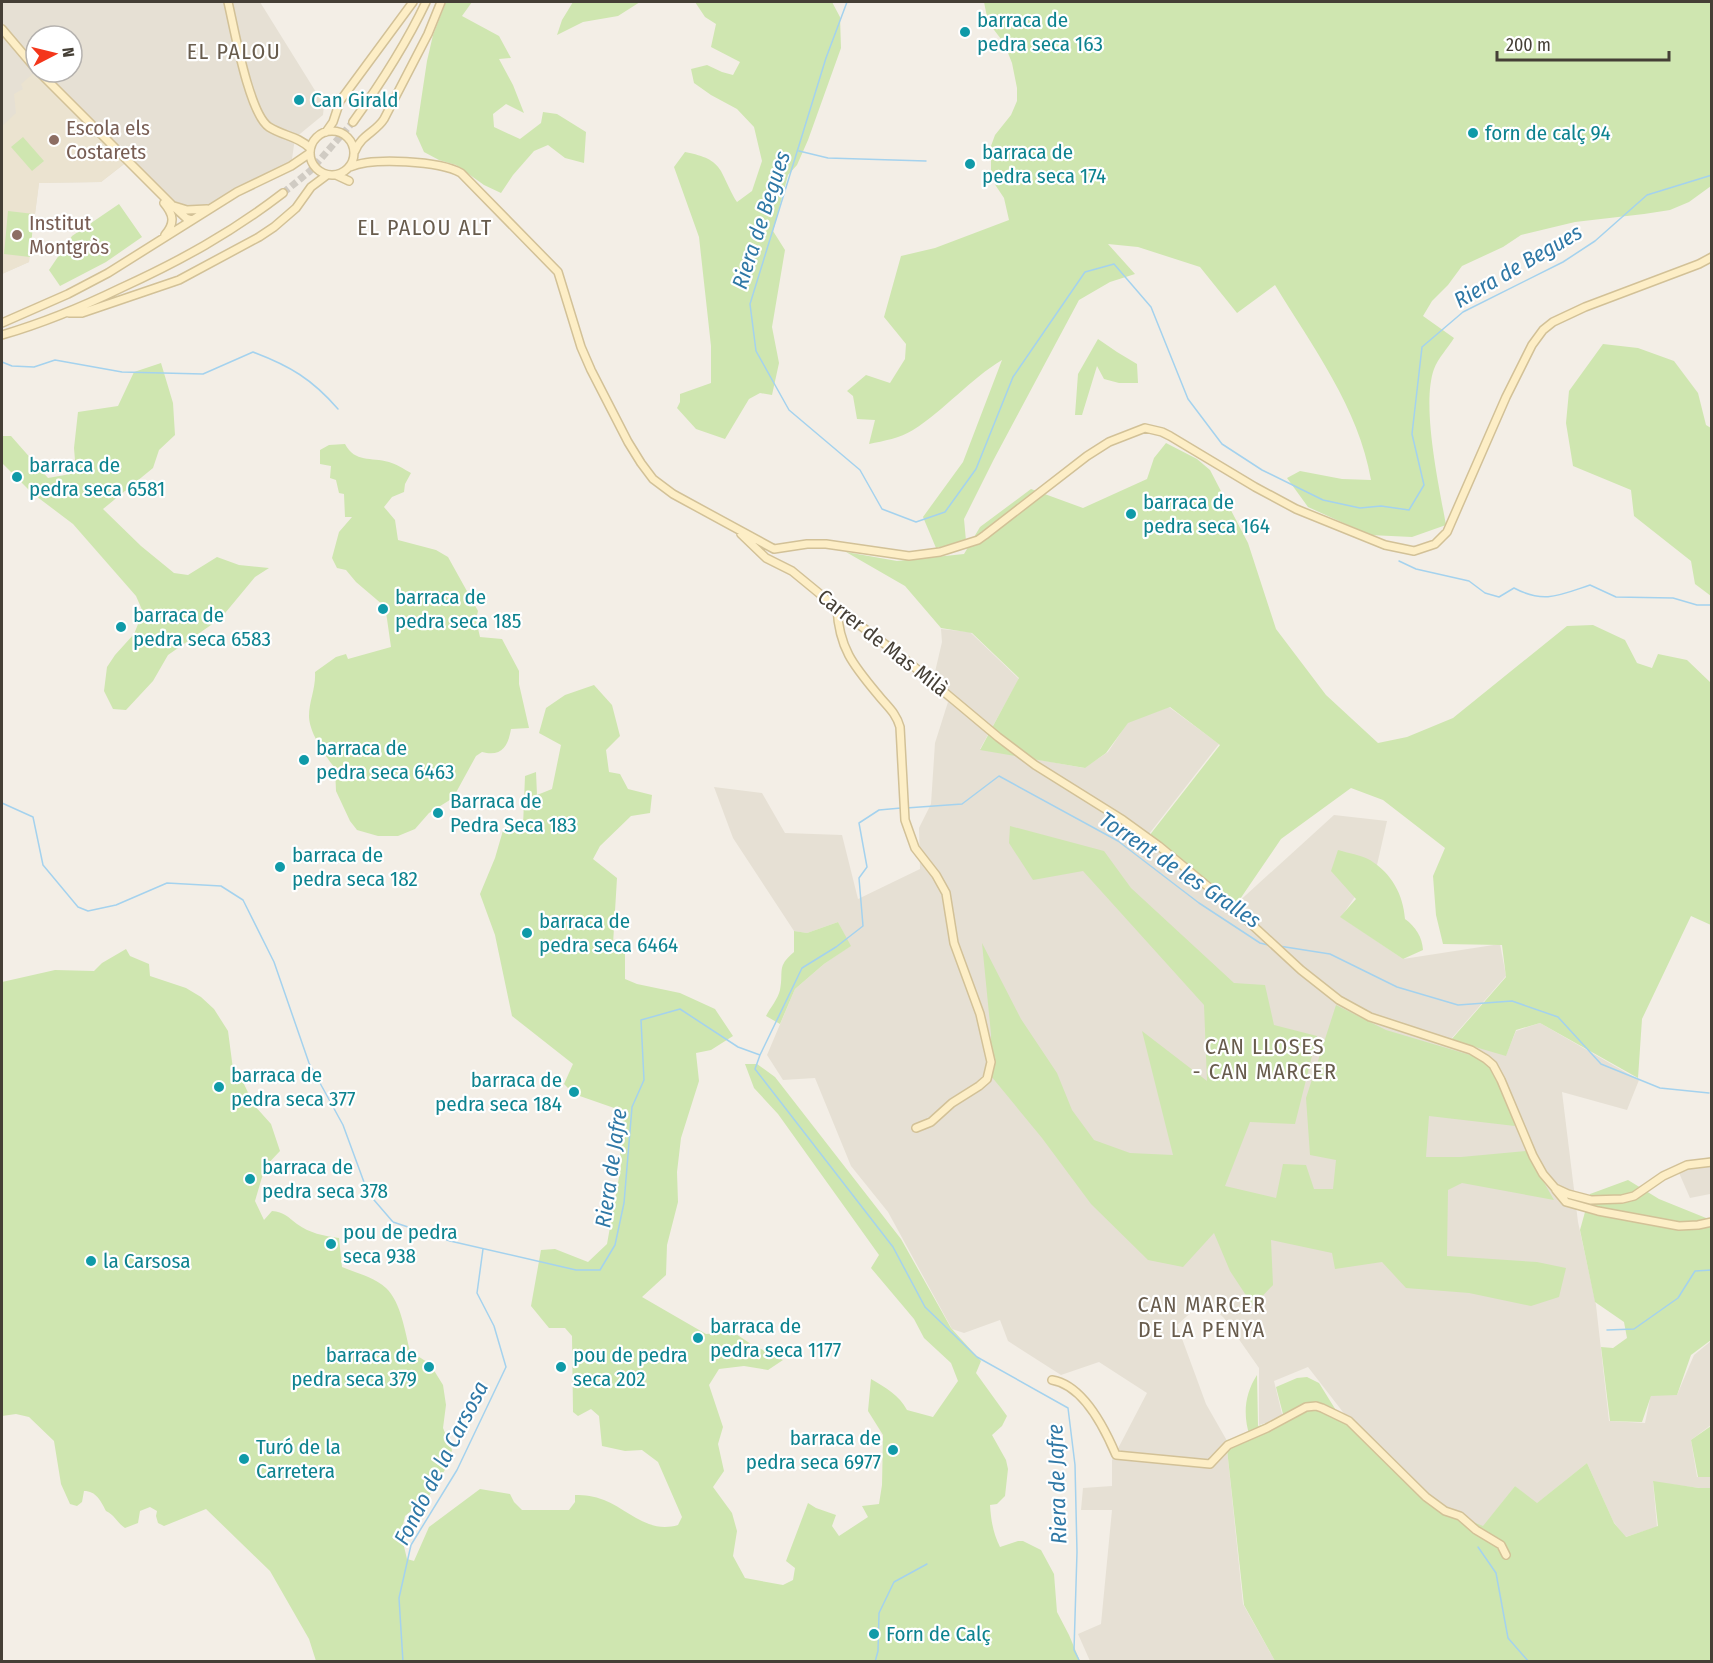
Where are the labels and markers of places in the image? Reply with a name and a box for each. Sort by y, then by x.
place label: barraca de pedra seca 163 [977,7,1103,57]
marker: barraca de pedra seca 163 [958,25,972,39]
place label: Can Girald [311,87,399,113]
marker: Can Girald [292,93,306,107]
place label: Escola els Costarets [66,115,150,165]
place label: forn de calç 94 [1485,120,1611,146]
marker: forn de calç 94 [1466,126,1480,140]
marker: Escola els Costarets [47,133,61,147]
place label: barraca de pedra seca 174 [982,139,1106,189]
marker: barraca de pedra seca 174 [963,157,977,171]
place label: Institut Montgròs [29,210,109,260]
marker: Institut Montgròs [10,228,24,242]
place label: barraca de pedra seca 6581 [29,452,165,502]
marker: barraca de pedra seca 6581 [10,470,24,484]
place label: barraca de pedra seca 164 [1143,489,1270,539]
marker: barraca de pedra seca 164 [1124,507,1138,521]
place label: barraca de pedra seca 185 [395,584,521,634]
place label: barraca de pedra seca 6583 [133,602,271,652]
marker: barraca de pedra seca 185 [376,602,390,616]
marker: barraca de pedra seca 6583 [114,620,128,634]
place label: barraca de pedra seca 6463 [316,735,454,785]
marker: barraca de pedra seca 6463 [297,753,311,767]
place label: Barraca de Pedra Seca 183 [450,788,577,838]
marker: Barraca de Pedra Seca 183 [431,806,445,820]
place label: barraca de pedra seca 182 [292,842,418,892]
marker: barraca de pedra seca 182 [273,860,287,874]
place label: barraca de pedra seca 6464 [539,908,678,958]
marker: barraca de pedra seca 6464 [520,926,534,940]
place label: barraca de pedra seca 377 [231,1062,356,1112]
place label: barraca de pedra seca 184 [435,1067,562,1117]
marker: barraca de pedra seca 377 [212,1080,226,1094]
marker: barraca de pedra seca 184 [567,1085,581,1099]
place label: barraca de pedra seca 378 [262,1154,388,1204]
marker: barraca de pedra seca 378 [243,1172,257,1186]
place label: pou de pedra seca 938 [343,1219,457,1269]
marker: pou de pedra seca 938 [324,1237,338,1251]
place label: la Carsosa [103,1248,191,1274]
marker: la Carsosa [84,1254,98,1268]
place label: barraca de pedra seca 1177 [710,1313,841,1363]
marker: barraca de pedra seca 1177 [691,1331,705,1345]
place label: barraca de pedra seca 379 [291,1342,417,1392]
place label: pou de pedra seca 202 [573,1342,687,1392]
marker: barraca de pedra seca 379 [422,1360,436,1374]
marker: pou de pedra seca 202 [554,1360,568,1374]
place label: barraca de pedra seca 6977 [746,1425,881,1475]
place label: Turó de la Carretera [256,1434,341,1484]
marker: barraca de pedra seca 6977 [886,1443,900,1457]
marker: Turó de la Carretera [237,1452,251,1466]
place label: Forn de Calç [886,1621,990,1647]
marker: Forn de Calç [867,1627,881,1641]

